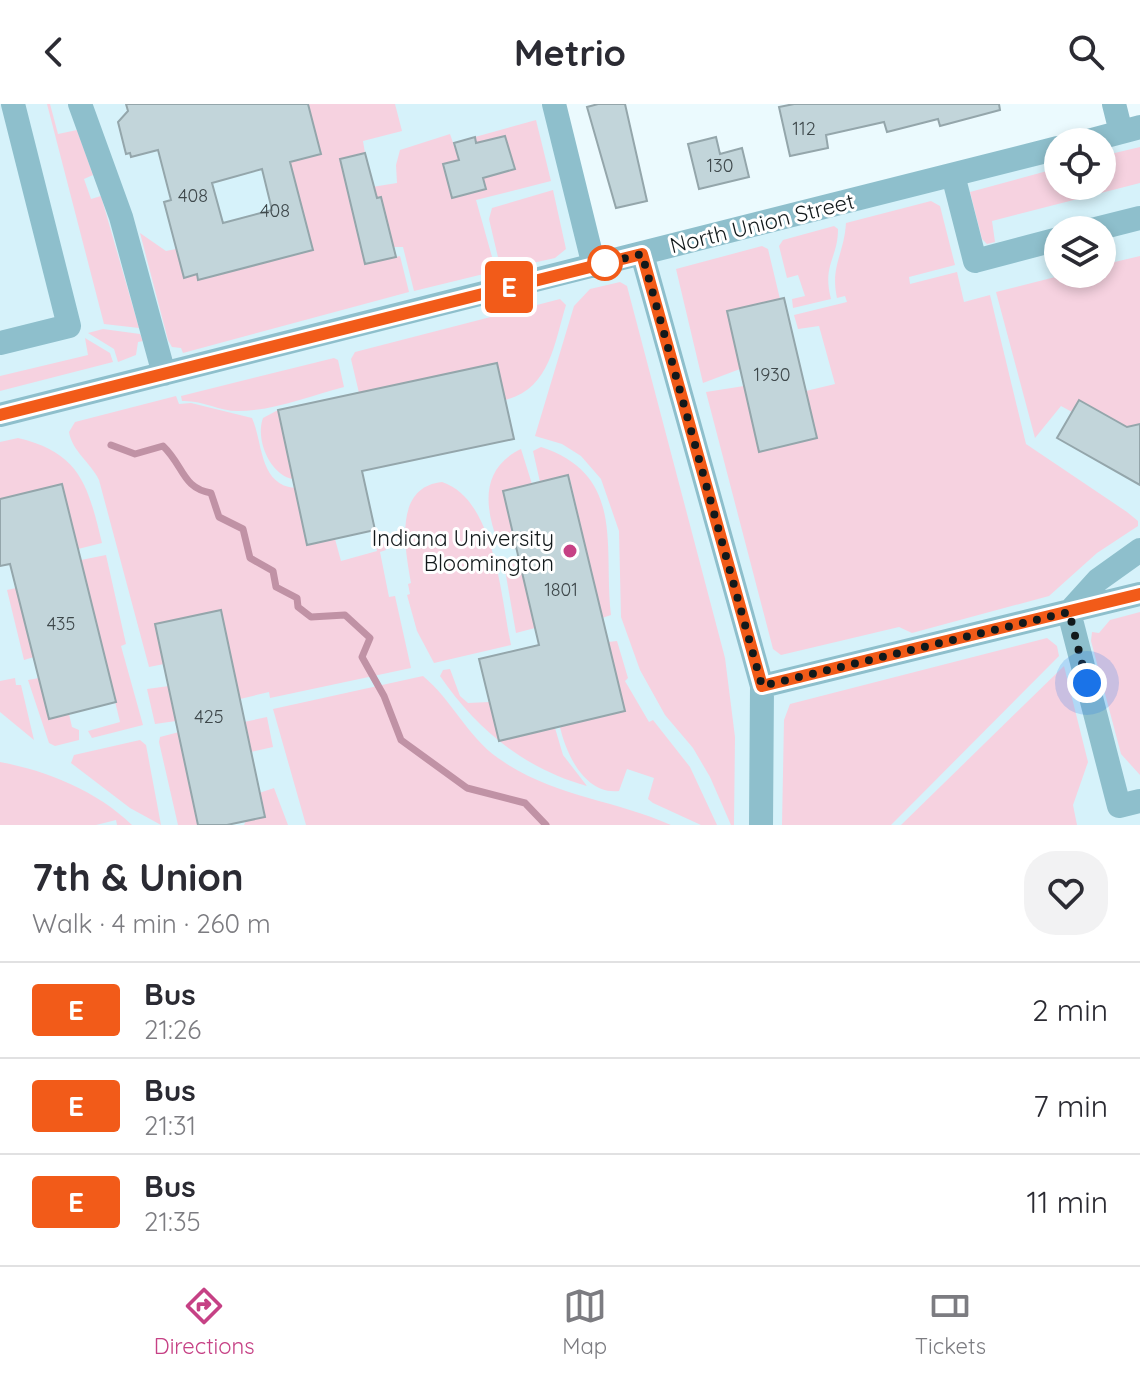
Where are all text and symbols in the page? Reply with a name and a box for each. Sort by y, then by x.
icon: back [32,30,76,74]
text: Metrio [514,30,626,75]
icon: search [1064,30,1108,74]
house number: 112 [792,117,816,140]
map controls [1044,128,1116,288]
button: locate [1044,128,1116,200]
house number: 130 [707,154,733,177]
house number: 408 [178,184,208,207]
street label: North Union Street [667,187,857,259]
house number: 408 [260,199,290,222]
button: layers [1044,216,1116,288]
unlabelled marker [588,246,622,280]
line badge: E [483,261,535,313]
text: E [501,269,517,304]
house number: 1930 [754,363,790,386]
place label: Indiana University Bloomington [372,524,554,577]
marker: Indiana University Bloomington [561,542,579,560]
house number: 1801 [544,578,578,601]
house number: 435 [47,612,75,635]
your location [1067,663,1107,703]
house number: 425 [194,705,224,728]
button: heart [1024,851,1108,935]
text: 7th & Union [32,853,244,901]
text: Walk · 4 min · 260 m [32,907,271,940]
text: Bus [144,975,196,1013]
text: 2 min [1032,991,1108,1029]
text: E [68,992,84,1027]
text: 21:26 [144,1013,201,1046]
text: Bus [144,1071,196,1109]
text: 7 min [1033,1087,1108,1125]
text: E [68,1088,84,1123]
text: 21:31 [144,1109,196,1142]
text: Bus [144,1167,196,1205]
text: 11 min [1026,1183,1108,1221]
text: E [68,1184,84,1219]
text: 21:35 [144,1205,201,1238]
tab: Directions [154,1284,255,1360]
tab: Map [562,1284,607,1360]
tab: Tickets [915,1284,986,1360]

